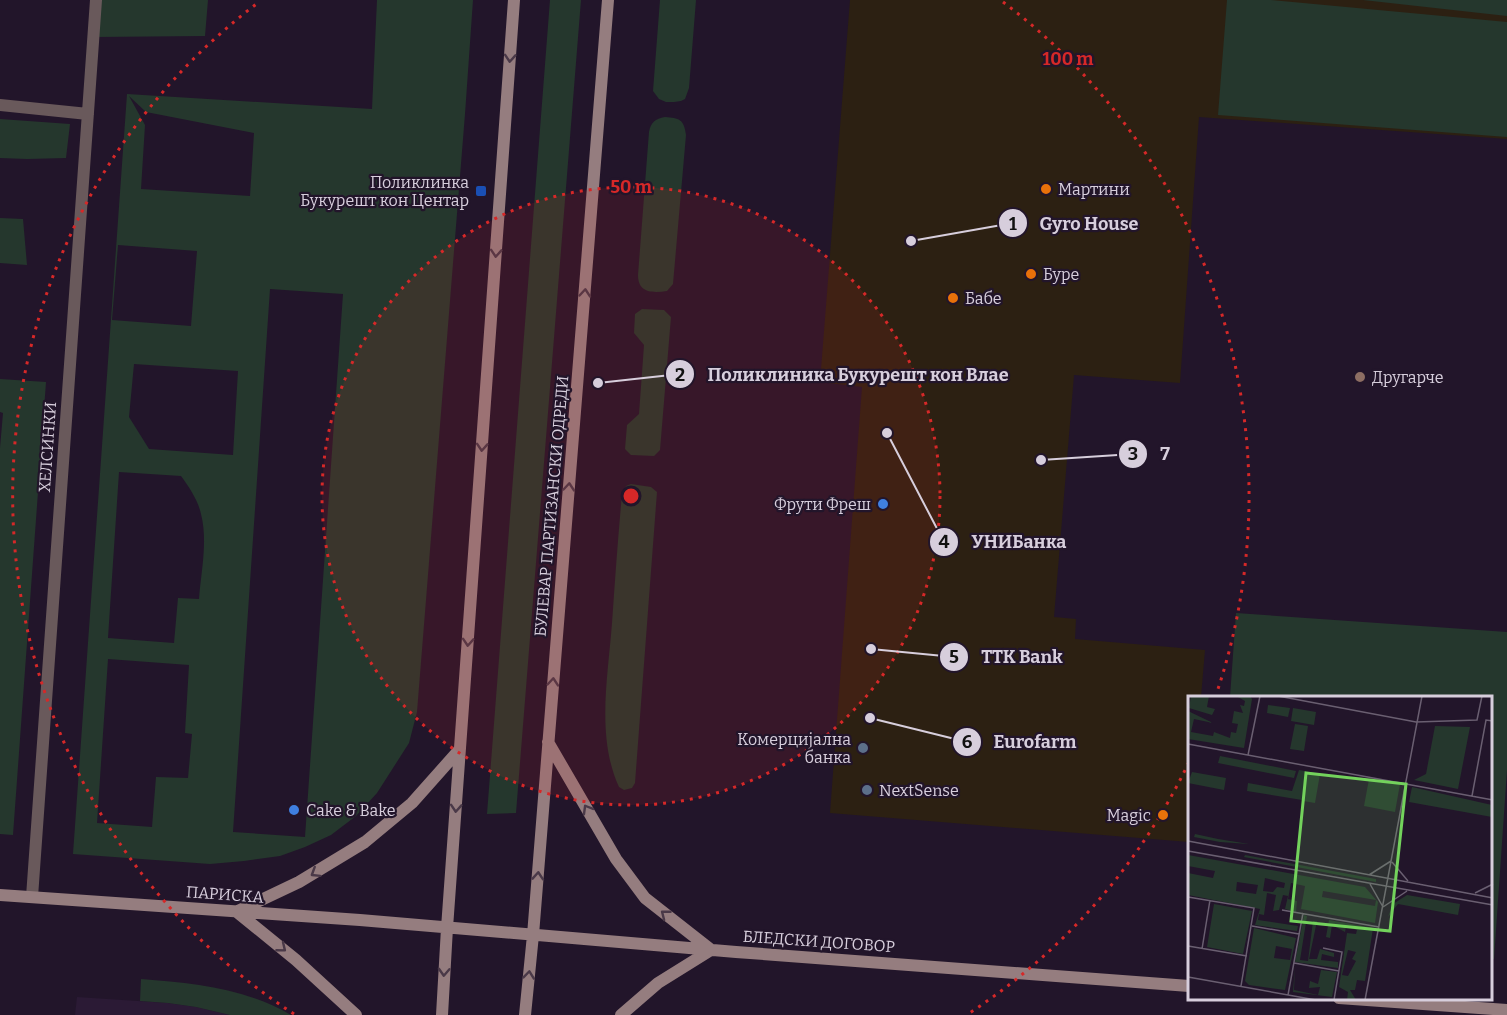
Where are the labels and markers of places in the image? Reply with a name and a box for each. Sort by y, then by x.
place label: Поликлинка Букурешт кон Центар [300,173,469,210]
place label: Мартини [1058,180,1130,199]
marker: Мартини [1039,182,1053,196]
marker: Поликлинка Букурешт кон Центар [474,184,488,198]
callout: Gyro House [998,205,1151,241]
place label: Буре [1043,265,1079,284]
marker: Буре [1024,267,1038,281]
place label: Бабе [965,289,1002,308]
marker: Бабе [946,291,960,305]
callout: Поликлиника Букурешт кон Влае [665,356,1020,392]
place label: Другарче [1372,368,1444,387]
marker: Другарче [1353,370,1367,384]
callout: 7 [1118,436,1181,472]
centre of rings [621,486,641,506]
place label: Фрути Фреш [774,495,871,514]
marker: Фрути Фреш [876,497,890,511]
callout: УНИБанка [929,524,1078,560]
callout: TTK Bank [939,639,1075,675]
callout: Eurofarm [952,724,1089,760]
place label: Комерцијална банка [737,730,851,767]
marker: Комерцијална банка [856,741,870,755]
place label: NextSense [879,781,959,800]
marker: NextSense [860,783,874,797]
place label: Cake & Bake [306,801,395,820]
marker: Cake & Bake [287,803,301,817]
place label: Magic [1107,806,1151,825]
marker: Magic [1156,808,1170,822]

